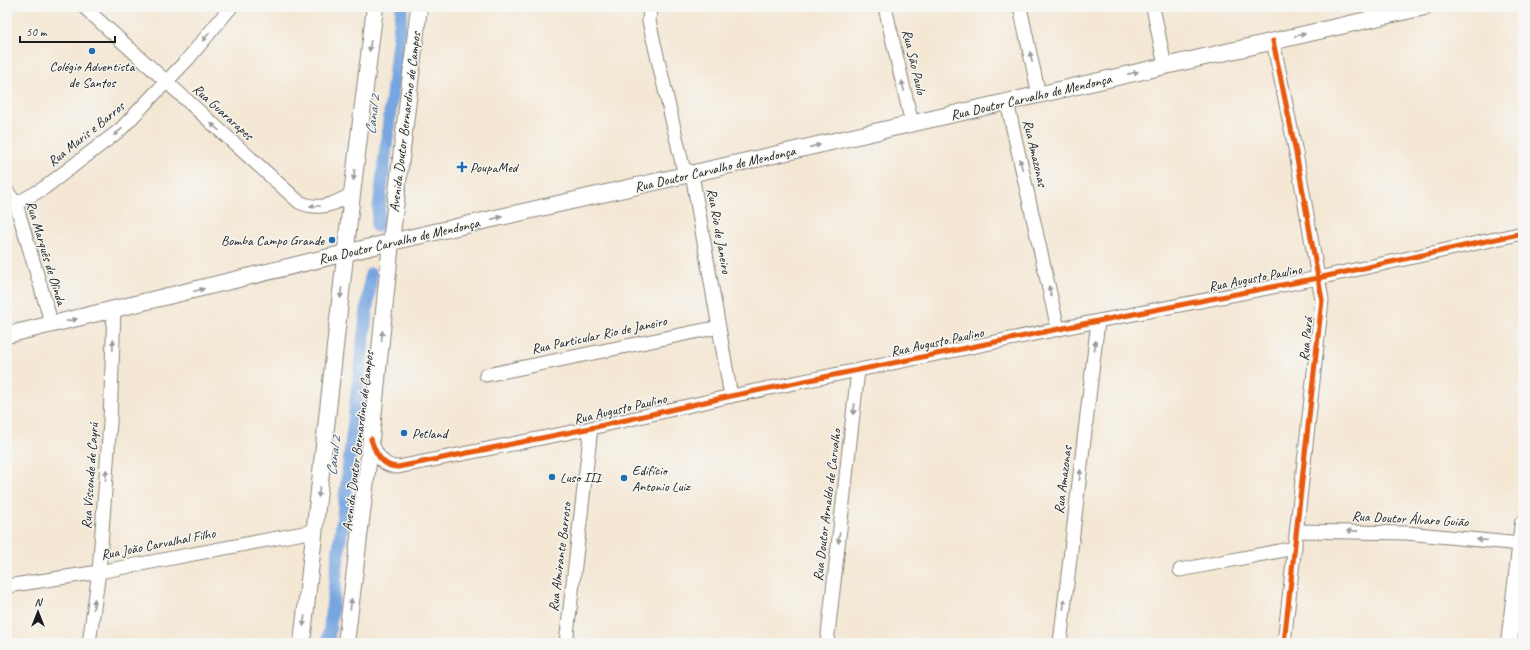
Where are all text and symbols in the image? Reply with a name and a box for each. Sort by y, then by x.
scale bar [20,18,115,44]
text: 50 m [26,24,48,40]
street label: Rua São Paulo [898,28,930,97]
street label: Avenida Doutor Bernardino de Campos [386,30,425,213]
one-way arrow [201,31,210,42]
one-way arrow [1295,32,1307,38]
one-way arrow [367,40,374,52]
marker: Colégio Adventista de Santos [87,46,97,56]
one-way arrow [1027,50,1033,63]
place label: Colégio Adventista de Santos [50,58,136,91]
street label: Rua Doutor Carvalho de Mendonça [949,70,1114,124]
one-way arrow [1127,70,1139,76]
street label: Rua Guararapes [189,80,258,144]
one-way arrow [900,80,906,92]
water label: Canal 2 [361,92,385,136]
street label: Rua Maris e Barros [44,97,129,170]
street label: Rua Amazonas [1019,118,1051,189]
one-way arrow [210,122,220,131]
one-way arrow [112,128,123,136]
street label: Rua Doutor Carvalho de Mendonça [633,142,798,196]
one-way arrow [809,142,821,148]
one-way arrow [1018,158,1024,170]
place label: PoupaMed [470,159,520,176]
marker: PoupaMed [457,162,467,172]
one-way arrow [351,169,357,181]
street label: Rua Rio de Janeiro [703,187,735,276]
street label: Rua Marquês de Olinda [22,199,70,308]
one-way arrow [308,203,321,209]
street label: Rua Doutor Carvalho de Mendonça [317,214,482,268]
one-way arrow [491,215,503,221]
place label: Bomba Campo Grande [221,232,325,249]
marker: Bomba Campo Grande [327,235,337,245]
street label: Rua Augusto Paulino [1207,260,1304,295]
one-way arrow [1046,285,1052,297]
one-way arrow [192,286,205,292]
one-way arrow [338,287,344,299]
street label: Rua Particular Rio de Janeiro [530,312,669,358]
street label: Rua Pará [1295,314,1317,362]
one-way arrow [66,317,78,323]
street label: Rua Augusto Paulino [889,324,986,360]
one-way arrow [379,330,386,342]
one-way arrow [109,339,116,351]
one-way arrow [1092,340,1098,352]
street label: Avenida Doutor Bernardino de Campos [339,349,378,532]
street label: Rua Augusto Paulino [572,390,669,428]
one-way arrow [851,403,857,415]
street label: Rua Visconde de Cayrú [78,421,102,530]
place label: Petland [412,425,450,442]
street label: Rua Doutor Arnaldo de Carvalho [809,426,845,582]
marker: Petland [399,428,409,438]
water label: Canal 2 [322,433,346,477]
street label: Rua Amazonas [1050,444,1076,515]
place label: Edifício Antonio Luiz [632,462,691,495]
one-way arrow [102,469,109,481]
place label: Luso III [560,469,604,486]
one-way arrow [1076,469,1083,481]
marker: Luso III [547,472,557,482]
marker: Edifício Antonio Luiz [619,473,629,483]
one-way arrow [316,486,322,498]
street label: Rua Almirante Barroso [545,500,575,612]
street label: Rua Doutor Álvaro Guião [1351,507,1470,531]
street label: Rua João Carvalhal Filho [99,524,218,563]
one-way arrow [1345,528,1358,534]
one-way arrow [836,532,842,545]
one-way arrow [1476,537,1488,543]
north arrow [18,592,58,632]
text: N [35,595,44,609]
one-way arrow [91,598,97,610]
one-way arrow [348,598,354,610]
one-way arrow [1061,598,1068,610]
one-way arrow [301,615,307,627]

